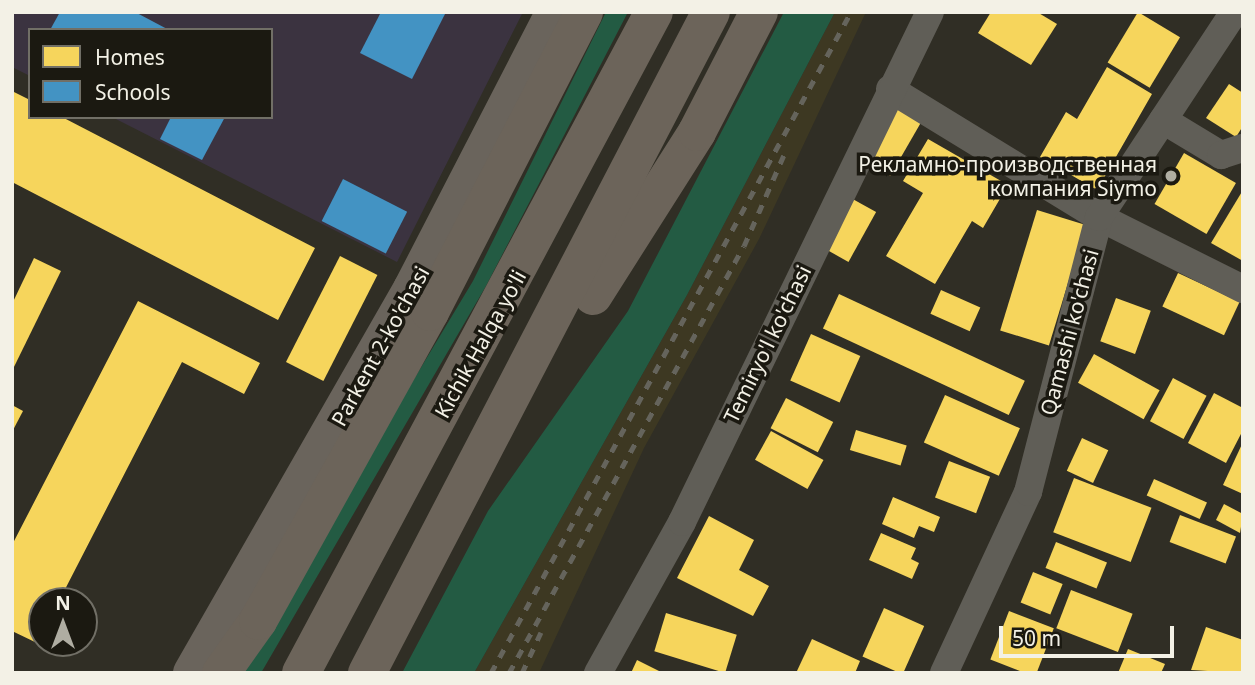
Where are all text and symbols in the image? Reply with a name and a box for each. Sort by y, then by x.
legend [28,28,273,119]
text: Homes [95,43,165,71]
text: Schools [95,78,170,106]
place label: Рекламно-производственная компания Siymo [858,151,1157,201]
marker: Рекламно-производственная компания Siymo [1163,168,1179,184]
street label: Qamashi ko'chasi [1035,246,1103,418]
street label: Temiryo'l ko'chasi [718,261,816,427]
street label: Parkent 2-ko'chasi [326,262,434,430]
street label: Kichik Halqa yo'li [429,266,531,422]
north arrow [28,587,98,657]
text: N [55,590,71,616]
scale bar [1003,612,1178,656]
text: 50 m [1012,624,1061,652]

